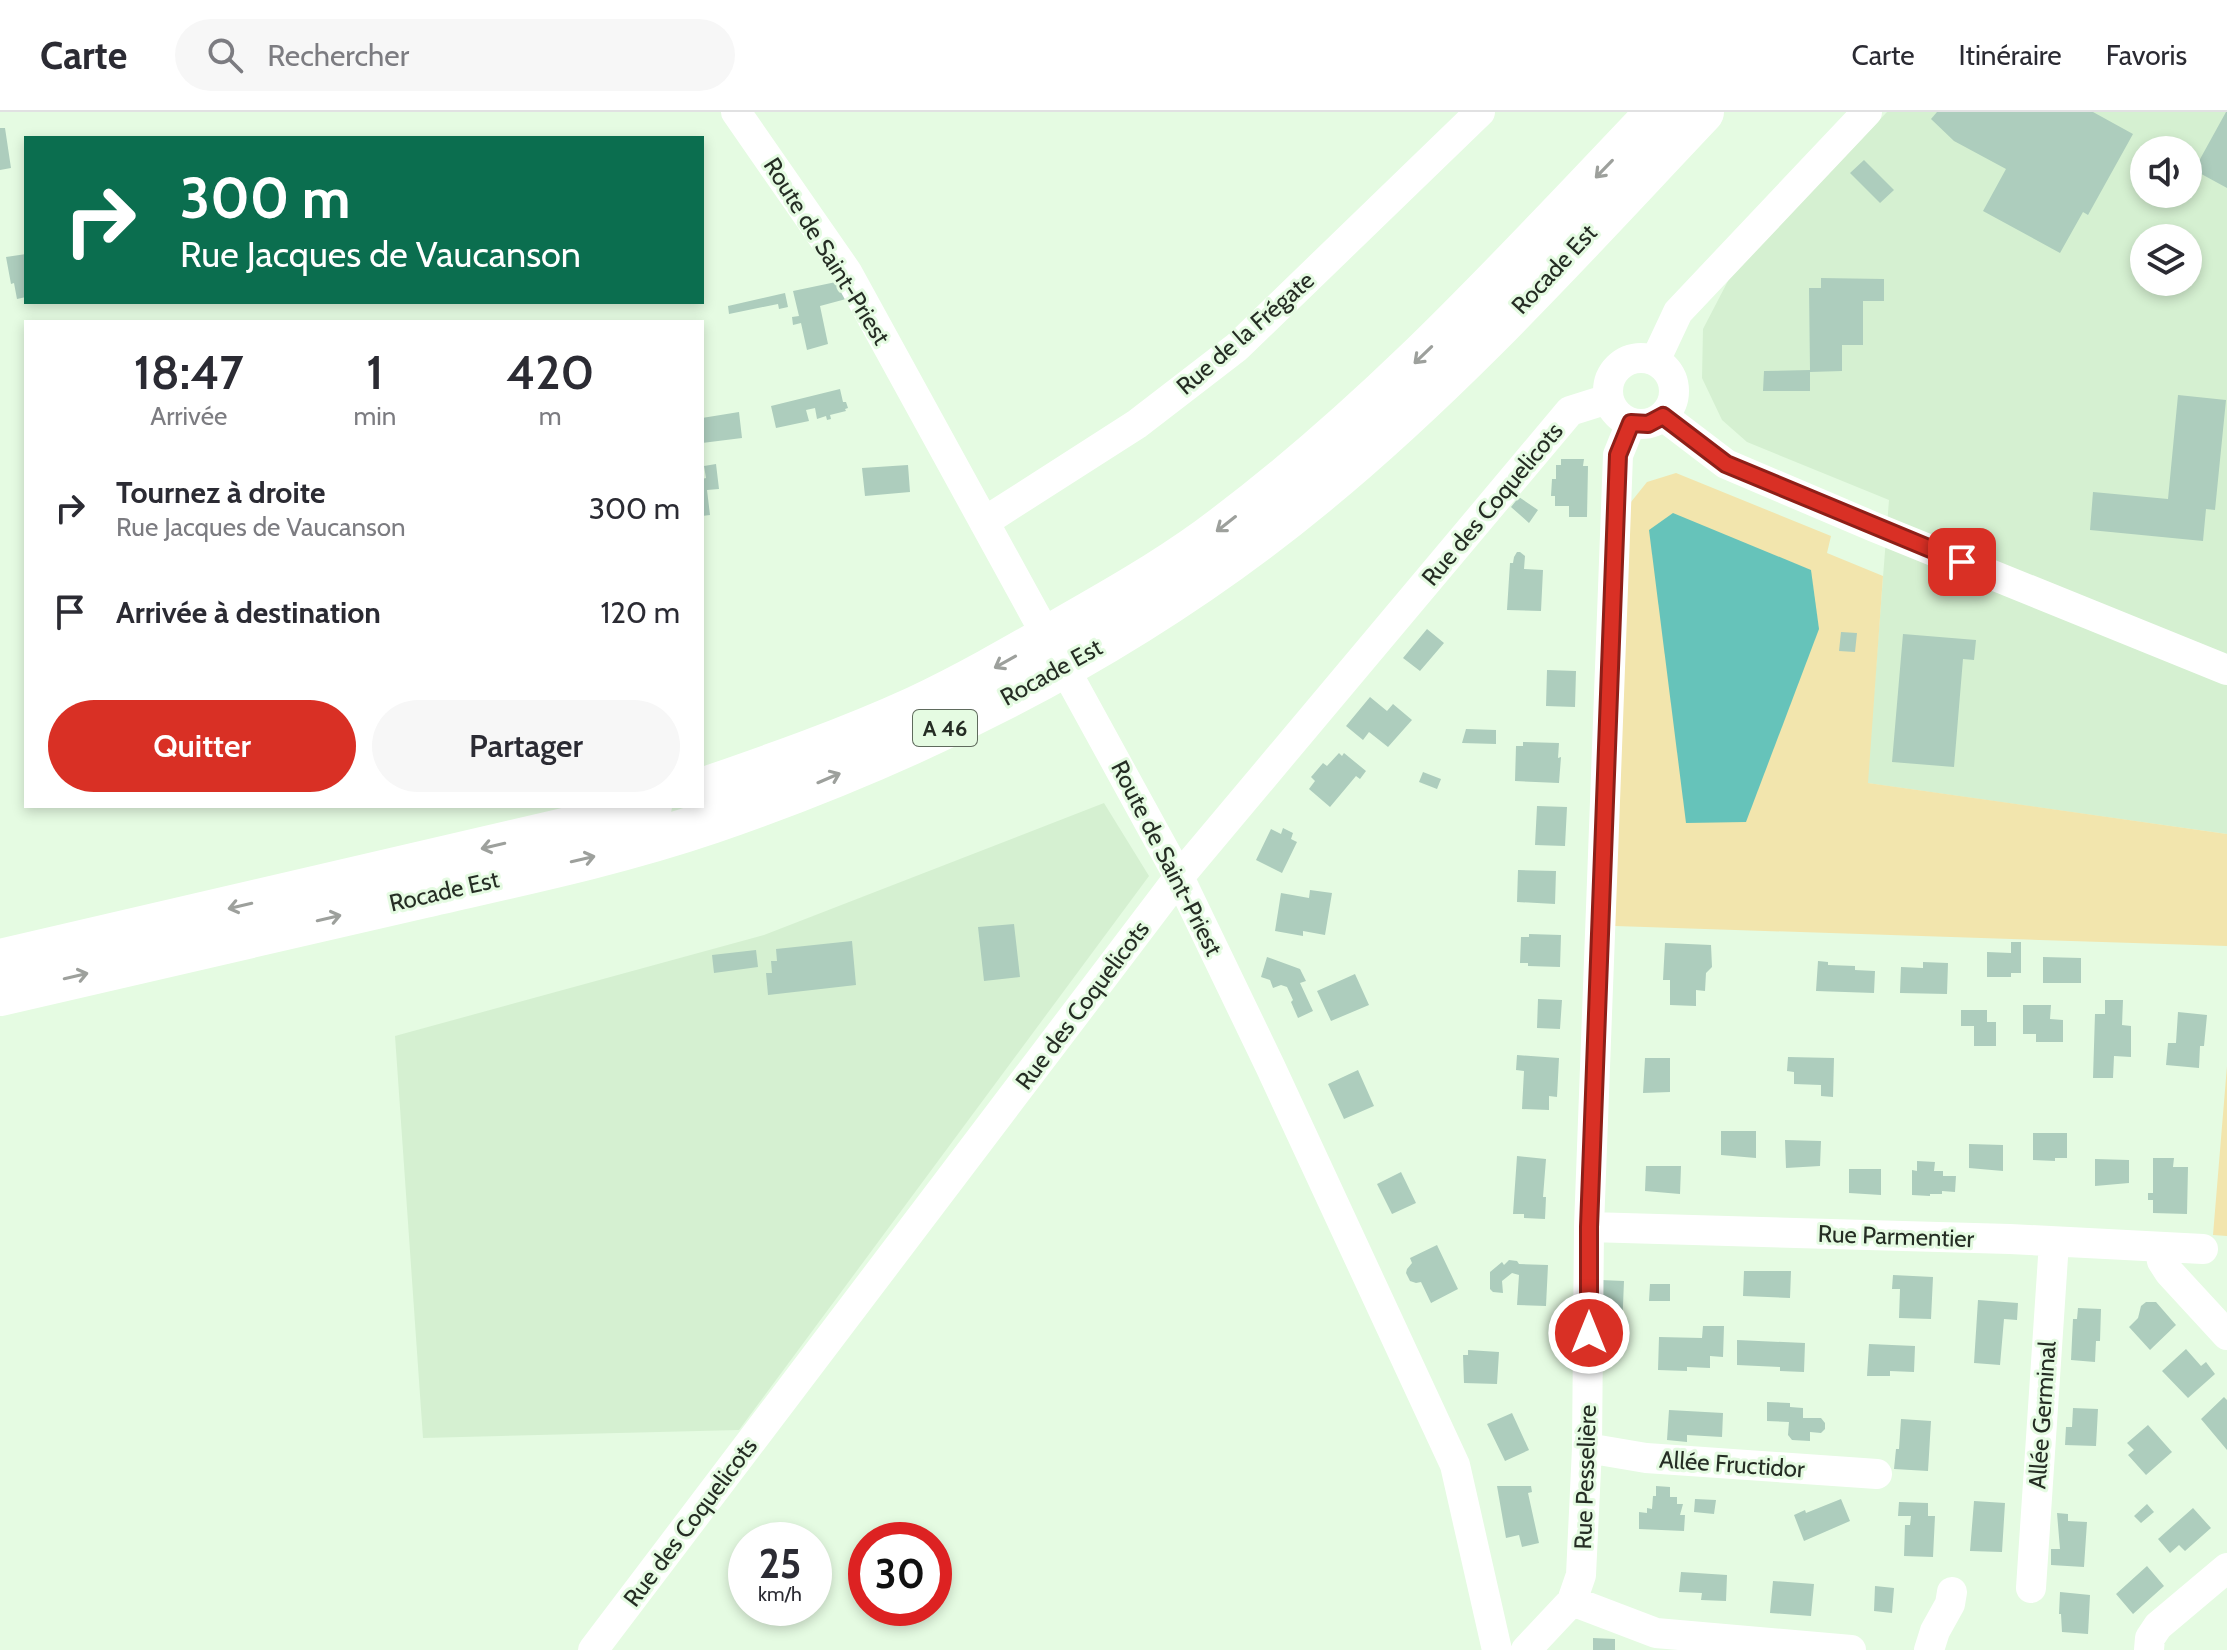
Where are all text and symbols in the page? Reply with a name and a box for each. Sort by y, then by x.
search box [175,19,735,91]
text: Carte [40,32,127,79]
icon: search [203,33,247,77]
text: Rechercher [267,37,409,74]
text: Carte [1851,38,1915,72]
text: Itinéraire [1959,38,2062,72]
text: Favoris [2106,38,2187,72]
map controls [2130,136,2202,296]
button: sound [2130,136,2202,208]
street label: Route de Saint-Priest [758,152,896,350]
one-way arrow [1595,158,1614,178]
text: 300 m [180,164,351,232]
icon: right [48,168,152,272]
street label: Rocade Est [1505,218,1603,320]
button: layers [2130,224,2202,296]
text: Rue Jacques de Vaucanson [180,232,581,276]
street label: Rue de la Frégate [1170,265,1320,401]
text: 18:47 [134,343,244,401]
text: 1 [366,343,383,401]
text: 420 [506,343,594,401]
one-way arrow [1414,345,1433,364]
text: Arrivée [150,400,227,432]
text: min [353,400,396,432]
text: m [539,400,562,432]
street label: Rue des Coquelicots [1415,417,1569,591]
text: Tournez à droite [116,474,325,511]
icon: right [48,486,92,530]
text: 300 m [589,490,680,527]
text: Rue Jacques de Vaucanson [116,511,406,543]
one-way arrow [1216,516,1237,533]
pin [1928,528,1996,596]
icon: arrive [1940,540,1984,584]
icon: arrive [48,590,92,634]
text: Arrivée à destination [116,594,381,631]
text: 120 m [600,594,680,631]
street label: Rocade Est [995,632,1107,712]
one-way arrow [994,654,1018,670]
button: Quitter [48,700,356,792]
button: Partager [372,700,680,792]
road number: A 46 [913,710,977,746]
street label: Route de Saint-Priest [1105,756,1229,960]
one-way arrow [817,770,841,784]
one-way arrow [480,840,506,855]
one-way arrow [569,851,595,866]
street label: Rocade Est [386,864,502,918]
one-way arrow [227,899,253,914]
one-way arrow [316,910,342,925]
street label: Rue des Coquelicots [1009,915,1155,1095]
one-way arrow [63,968,88,983]
street label: Rue Parmentier [1817,1219,1975,1253]
position arrow [1547,1291,1631,1375]
street label: Allée Germinal [2022,1340,2062,1490]
street label: Rue Pesselière [1568,1404,1602,1550]
street label: Rue des Coquelicots [617,1432,763,1612]
street label: Allée Fructidor [1658,1444,1806,1484]
speed limit sign: 30 [848,1522,952,1626]
text: 25 [759,1539,801,1588]
text: km/h [758,1582,802,1606]

